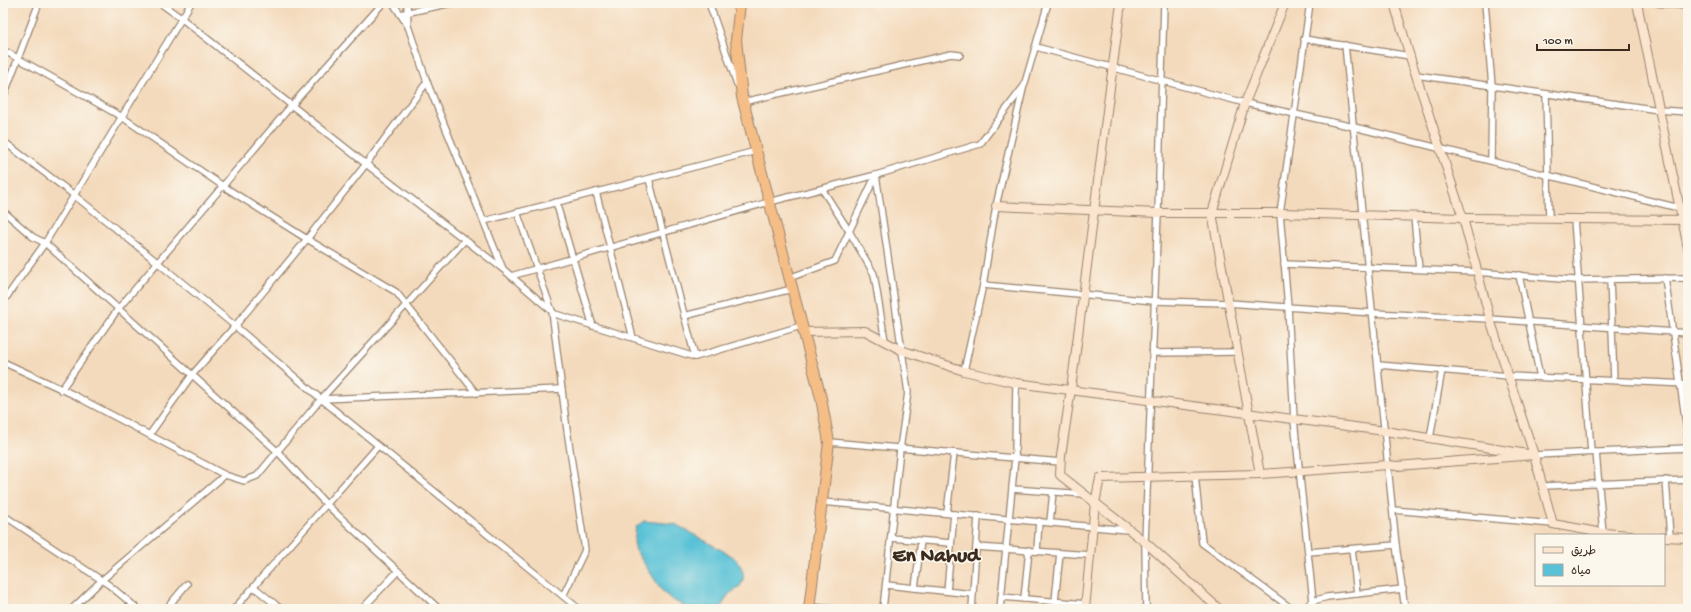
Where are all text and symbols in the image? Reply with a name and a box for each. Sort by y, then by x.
scale bar [1537,26,1629,52]
text: 100 m [1542,35,1573,49]
legend [1535,534,1665,586]
district label: En Nahud [893,545,982,570]
text: طريق [1571,545,1596,559]
text: مياه [1571,565,1591,579]

